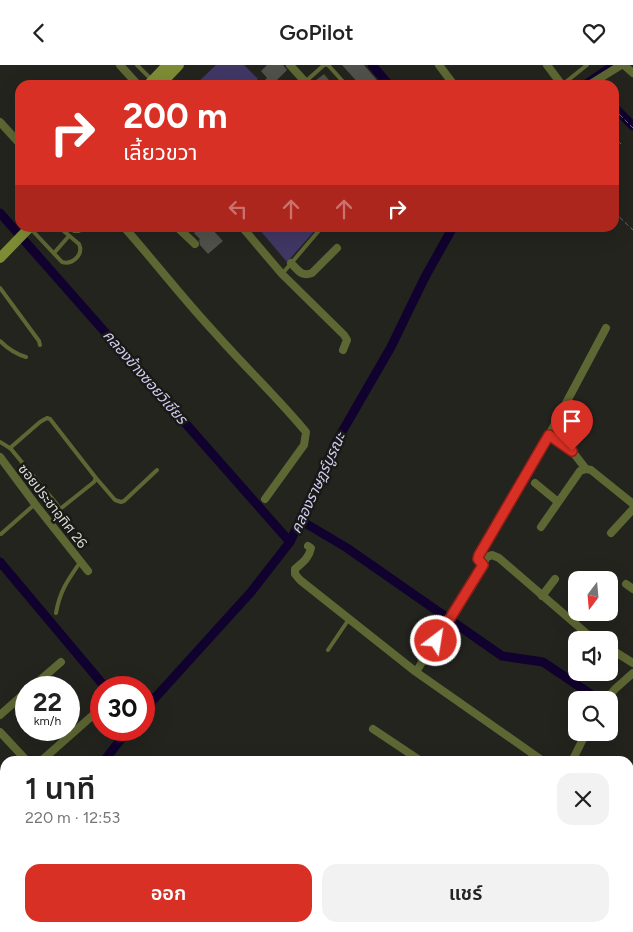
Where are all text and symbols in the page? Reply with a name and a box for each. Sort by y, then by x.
icon: back [25,19,53,47]
text: GoPilot [279,19,354,46]
icon: heart [580,19,608,47]
text: 200 m [123,95,227,137]
icon: right [40,100,105,165]
text: เลี้ยวขวา [123,139,198,166]
icon: left [224,195,252,223]
icon: ahead [277,195,305,223]
icon: ahead [330,195,358,223]
icon: right [383,195,411,223]
water label: คลองข้างซอยวิเชียร [99,326,192,429]
pin [551,400,593,451]
icon: arrive [558,407,586,435]
water label: คลองราษฎร์บูรณะ [287,428,350,536]
street label: ซอยประชาอุทิศ 26 [14,461,91,552]
north arrow [568,571,618,621]
map controls [568,571,618,741]
position arrow [409,614,461,666]
button: sound [568,631,618,681]
speed limit sign: 30 [90,676,155,741]
text: 22 [33,687,62,717]
button: search [568,691,618,741]
text: km/h [34,714,61,728]
text: 1 นาที [25,770,95,807]
button: close [557,773,609,825]
text: 220 m · 12:53 [25,808,120,827]
button: ออก [25,864,312,922]
button: แชร์ [322,864,609,922]

